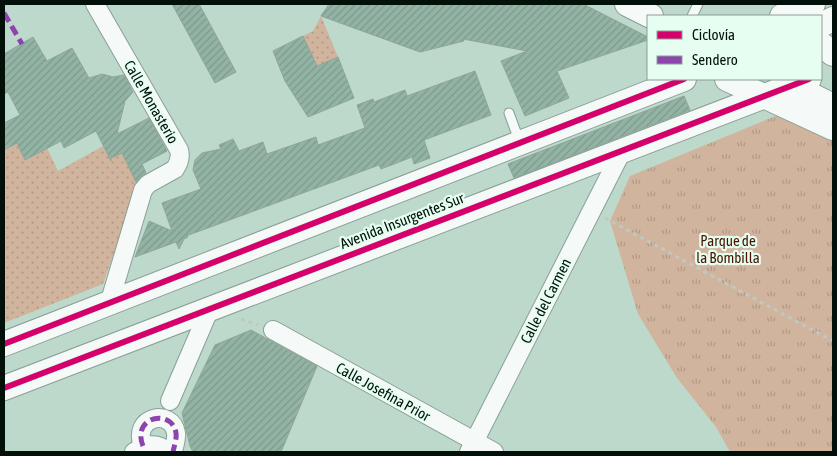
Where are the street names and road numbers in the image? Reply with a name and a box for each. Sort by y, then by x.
street label: Calle Monasterio [121,57,182,146]
street label: Avenida Insurgentes Sur [338,189,467,252]
street label: Calle del Carmen [517,255,574,346]
street label: Calle Josefina Prior [333,359,434,425]

